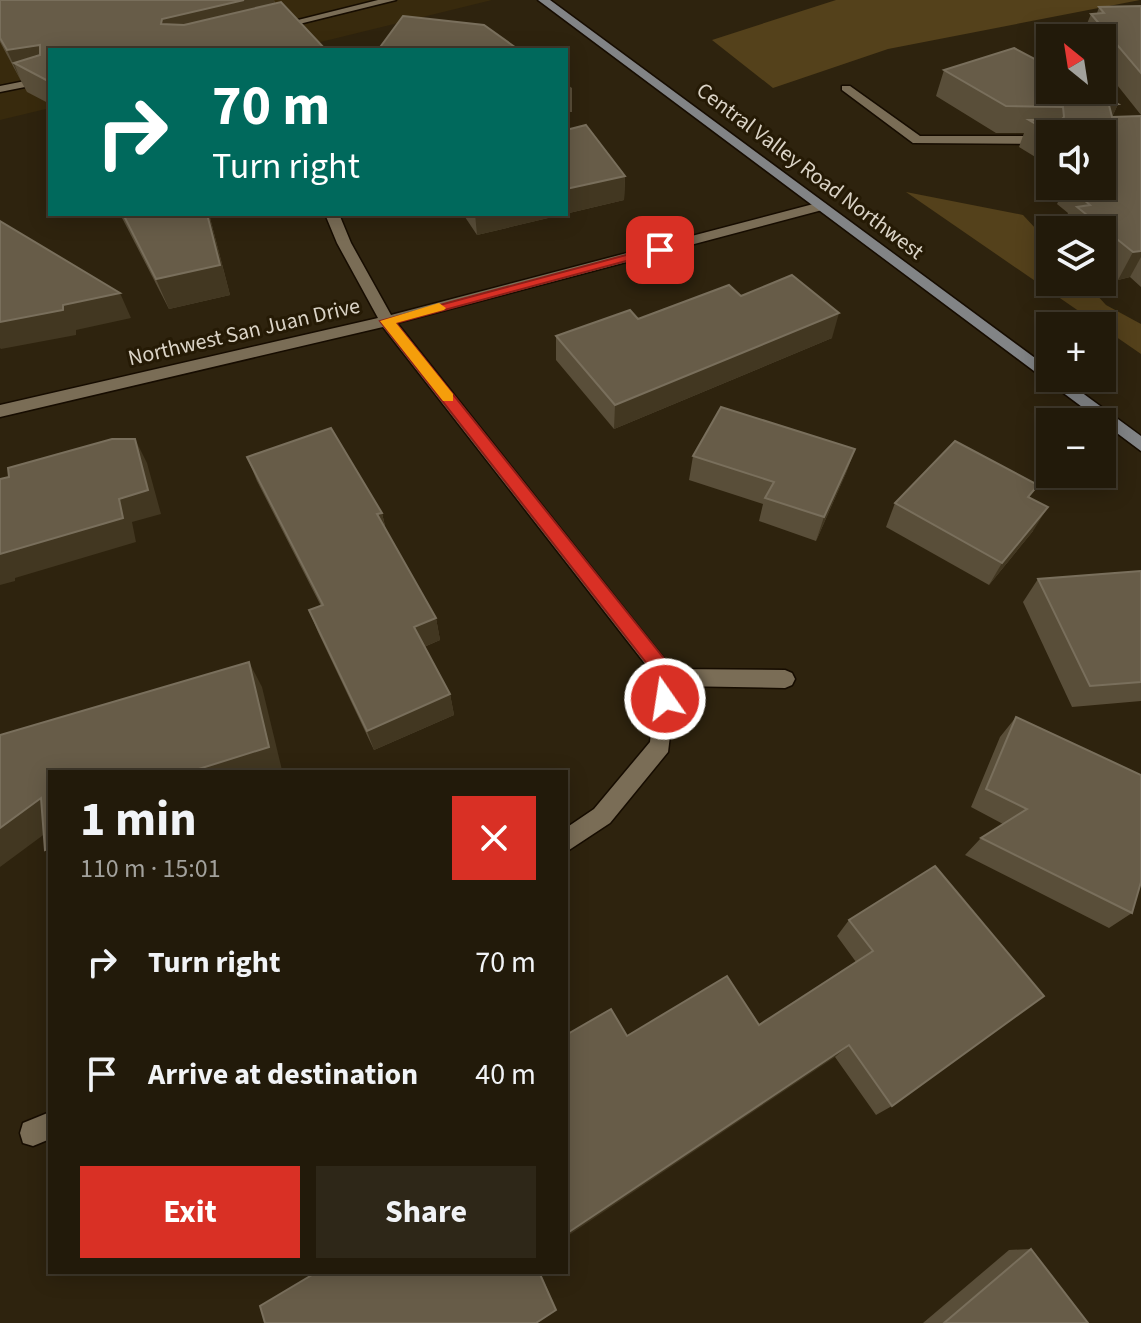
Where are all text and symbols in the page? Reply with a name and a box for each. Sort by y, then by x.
north arrow [1036,24,1116,104]
map controls [1036,24,1116,488]
text: 70 m [212,67,330,146]
street label: Central Valley Road Northwest [689,75,931,268]
icon: right [80,80,184,184]
button: sound [1036,120,1116,200]
text: Turn right [212,141,360,192]
pin [626,216,694,284]
button: layers [1036,216,1116,296]
icon: arrive [638,228,682,272]
street label: Northwest San Juan Drive [125,290,363,374]
button: + [1036,312,1116,392]
button: − [1036,408,1116,488]
position arrow [623,657,707,741]
text: 1 min [80,786,197,854]
button: close [452,796,536,880]
text: 110 m · 15:01 [80,850,221,887]
icon: right [80,940,124,984]
text: Turn right [148,941,280,984]
text: 70 m [475,941,536,984]
icon: arrive [80,1052,124,1096]
text: Arrive at destination [148,1053,418,1096]
text: 40 m [475,1053,536,1096]
button: Exit [80,1166,300,1258]
button: Share [316,1166,536,1258]

